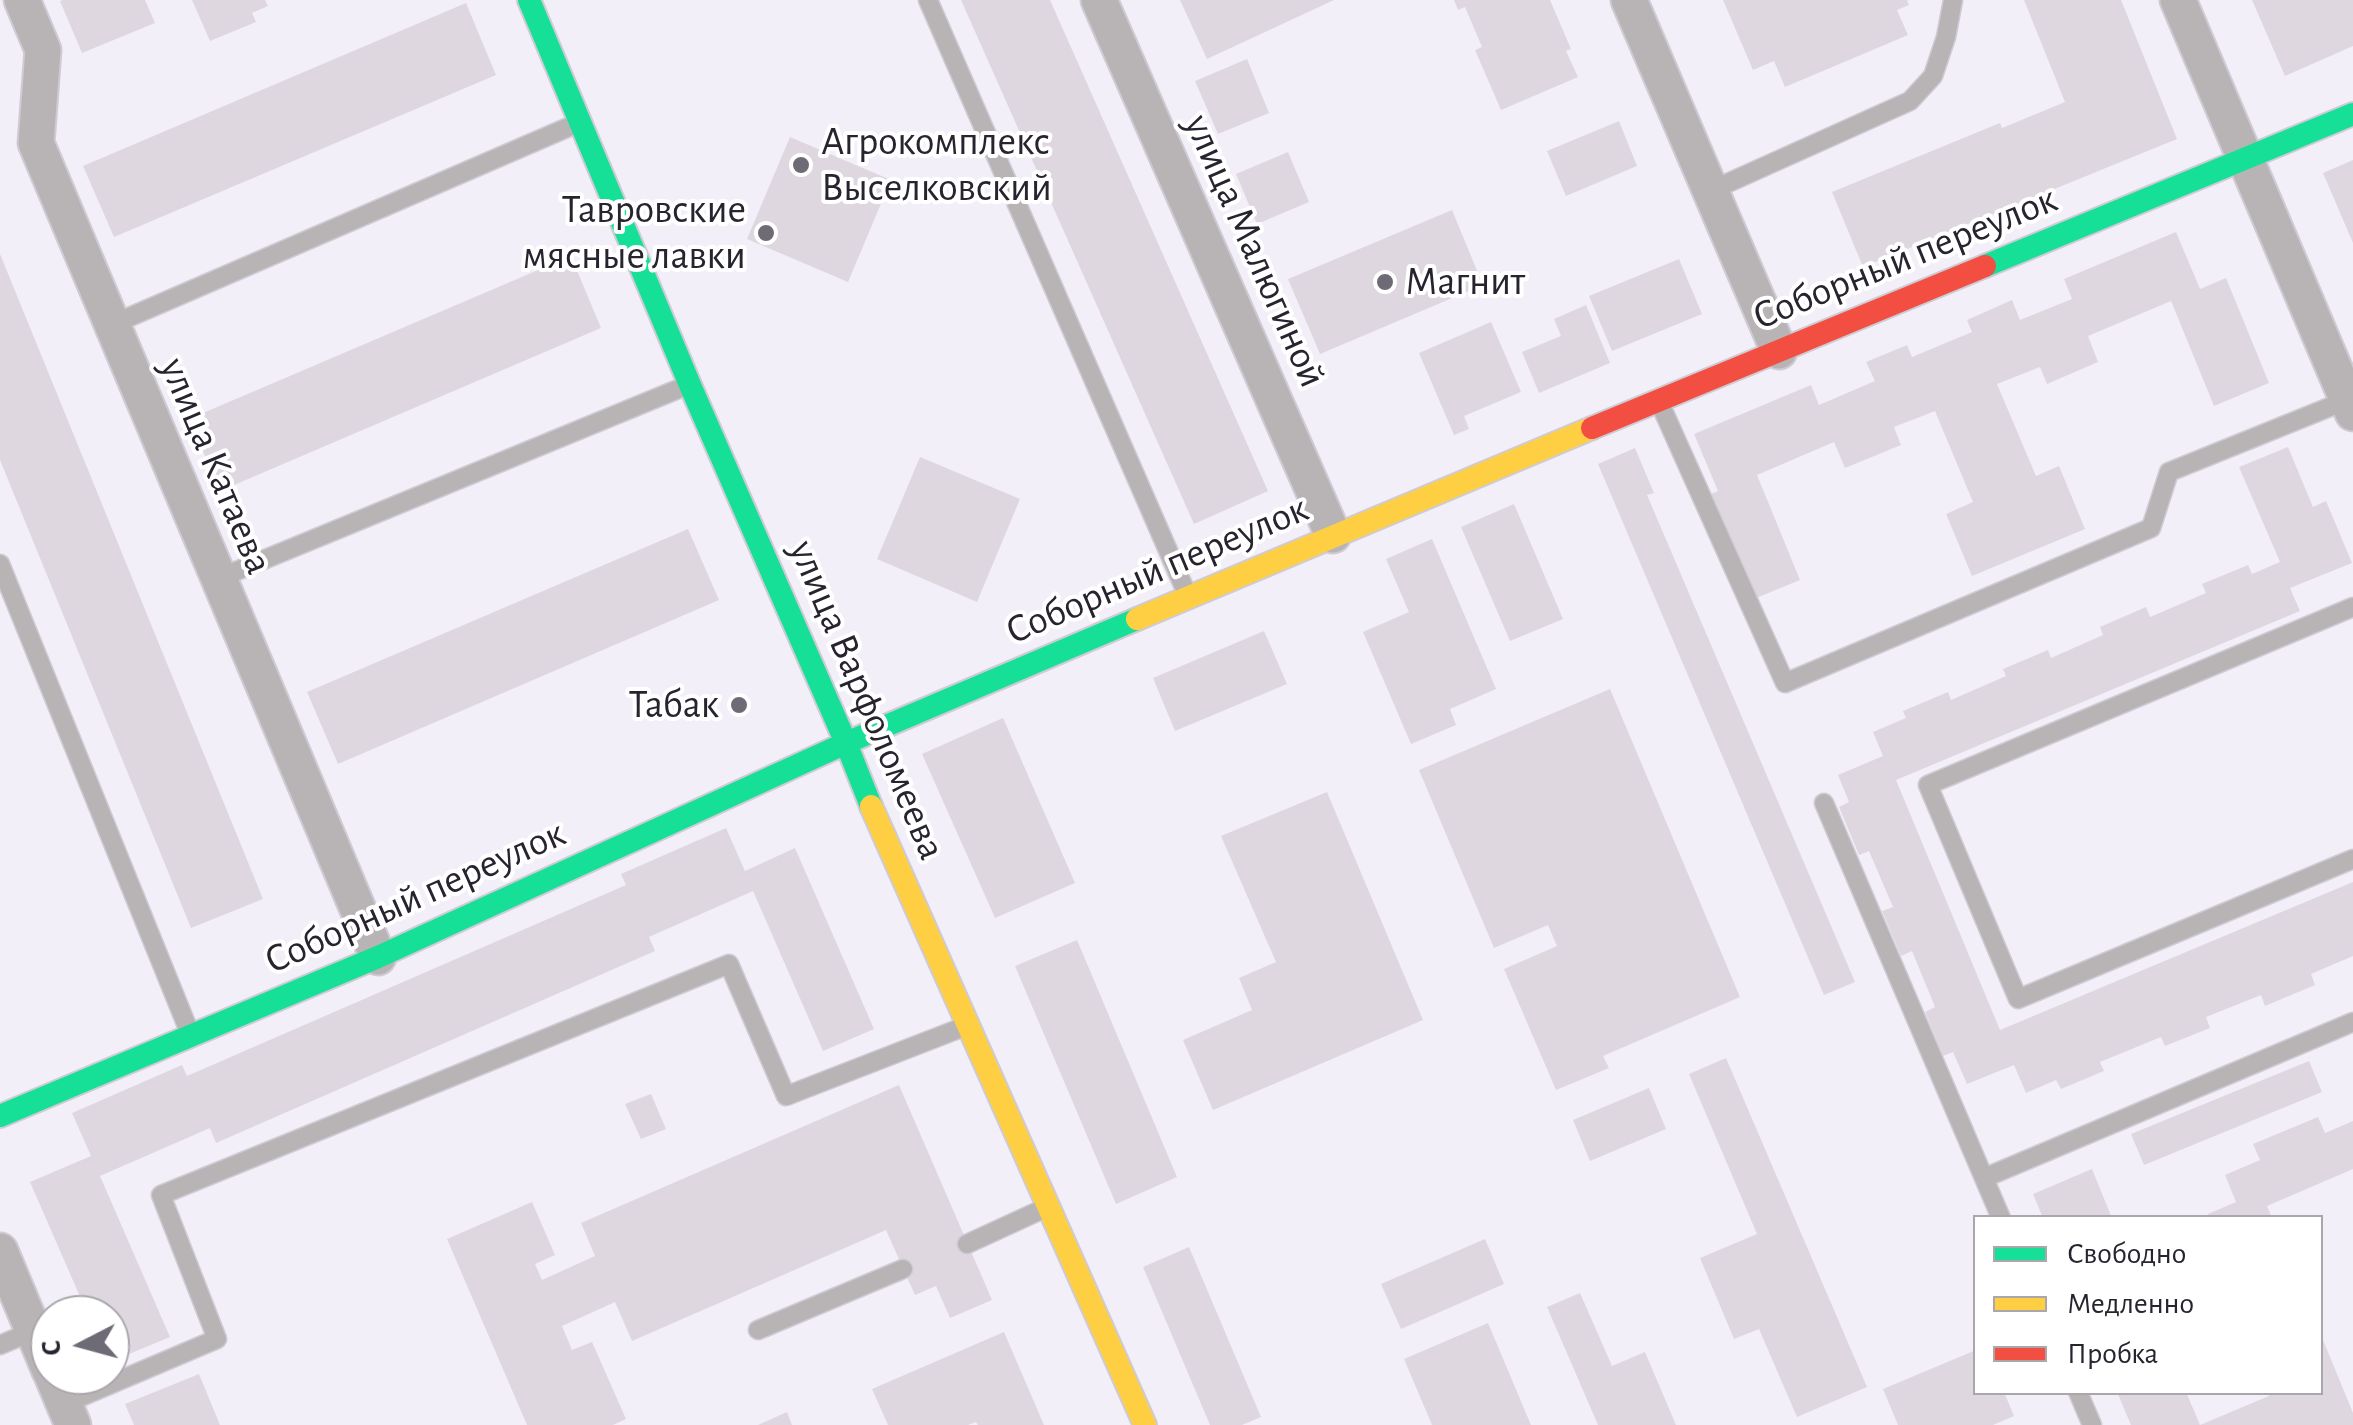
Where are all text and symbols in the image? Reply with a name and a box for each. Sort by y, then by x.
street label: улица Малюгиной [1173,107,1337,395]
place label: Агрокомплекс Выселковский [821,118,1052,212]
marker: Агрокомплекс Выселковский [790,154,812,176]
street label: Соборный переулок [1746,175,2064,341]
place label: Тавровские мясные лавки [522,186,746,280]
marker: Тавровские мясные лавки [755,222,777,244]
place label: Магнит [1405,258,1525,306]
marker: Магнит [1374,271,1396,293]
street label: улица Катаева [149,351,283,581]
street label: Соборный переулок [999,485,1315,655]
street label: улица Варфоломеева [778,533,956,867]
place label: Табак [629,681,719,729]
marker: Табак [728,694,750,716]
street label: Соборный переулок [257,809,573,985]
legend [1973,1215,2323,1395]
text: Свободно [2067,1239,2186,1269]
text: Медленно [2067,1289,2194,1319]
north arrow [30,1295,130,1395]
text: С [37,1339,67,1357]
text: Пробка [2067,1339,2158,1369]

